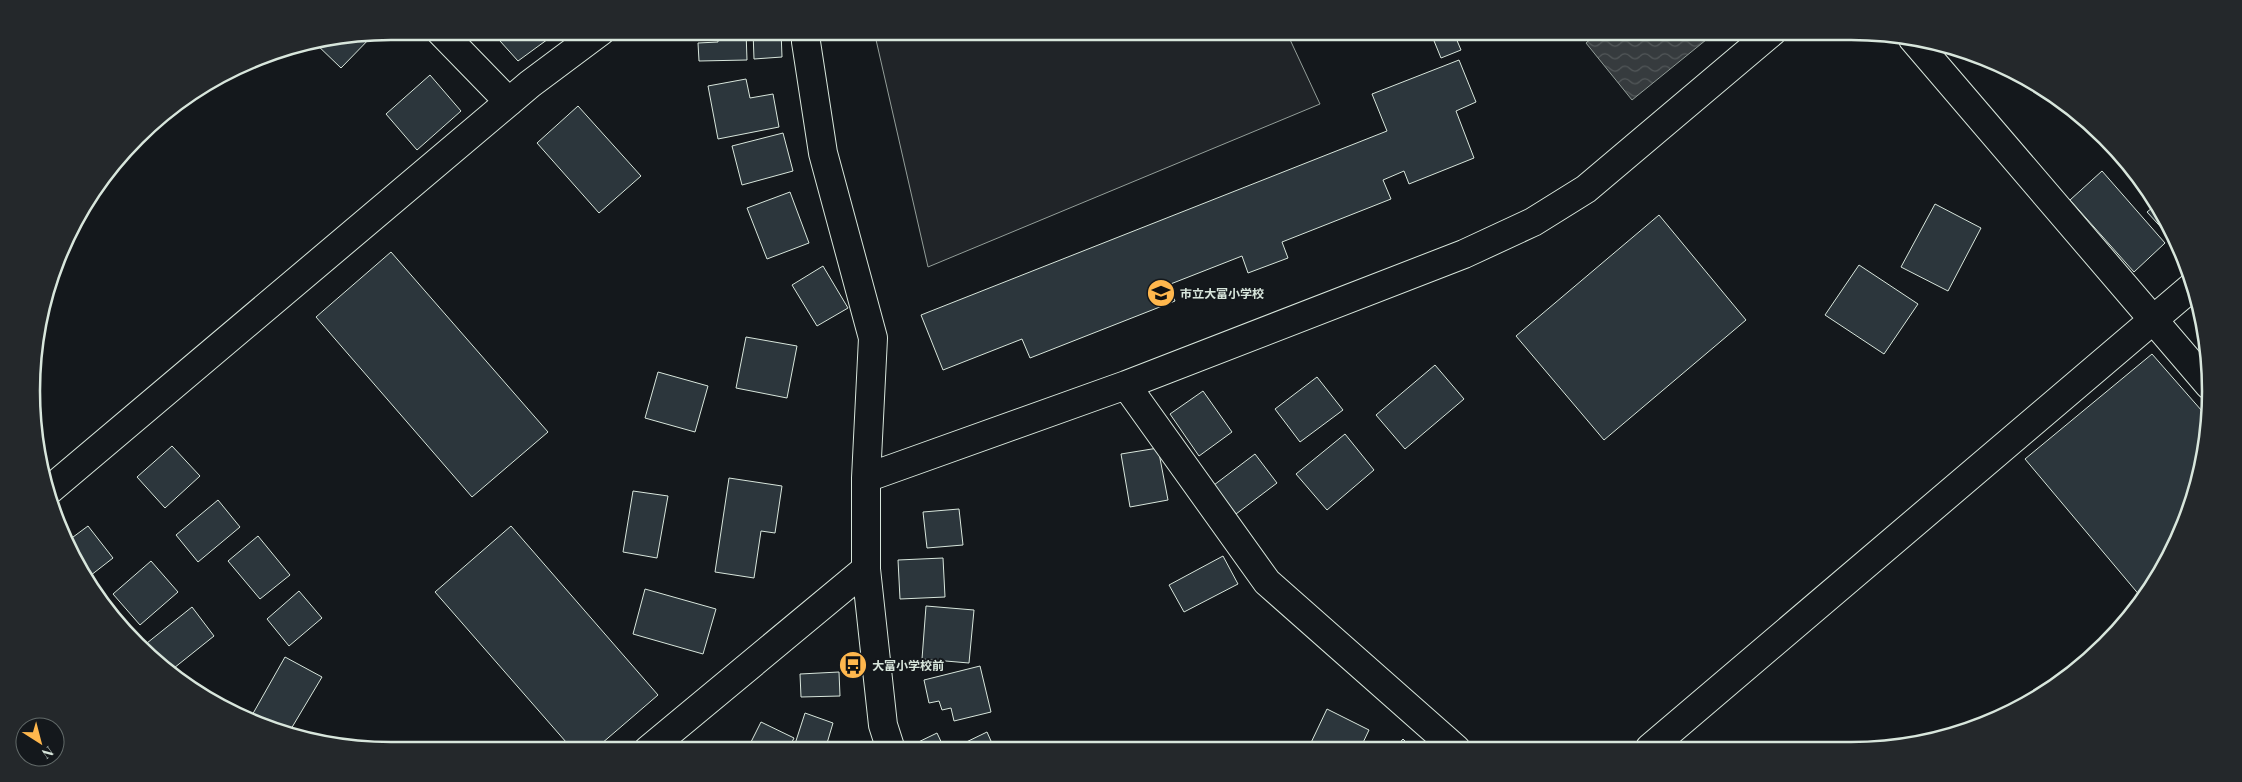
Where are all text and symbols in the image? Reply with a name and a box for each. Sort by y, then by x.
school or university icon: 市立大富小学校 [1146,278,1176,308]
place label: 市立大富小学校 [1180,285,1264,301]
bus stop icon: 大富小学校前 [838,650,868,680]
place label: 大富小学校前 [872,657,944,673]
north arrow [15,717,65,767]
text: N [38,742,58,764]

